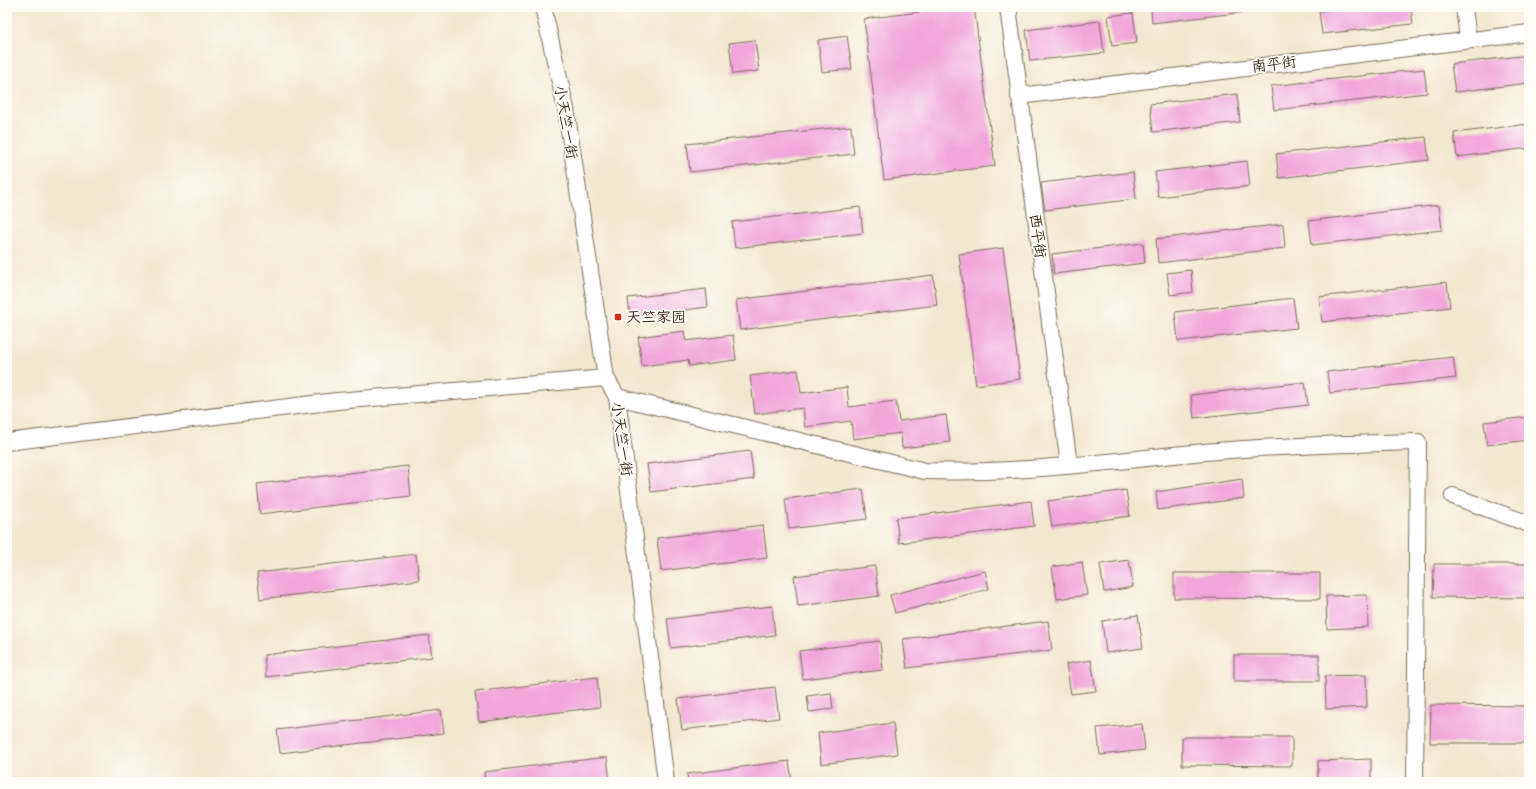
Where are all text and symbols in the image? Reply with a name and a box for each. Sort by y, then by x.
street label: 南平街 [1250,50,1298,77]
street label: 小天竺一街 [550,83,583,161]
street label: 西平街 [1025,212,1052,260]
place label: 天竺家园 [626,306,686,327]
marker: 天竺家园 [613,312,623,322]
street label: 小天竺一街 [607,400,638,478]

